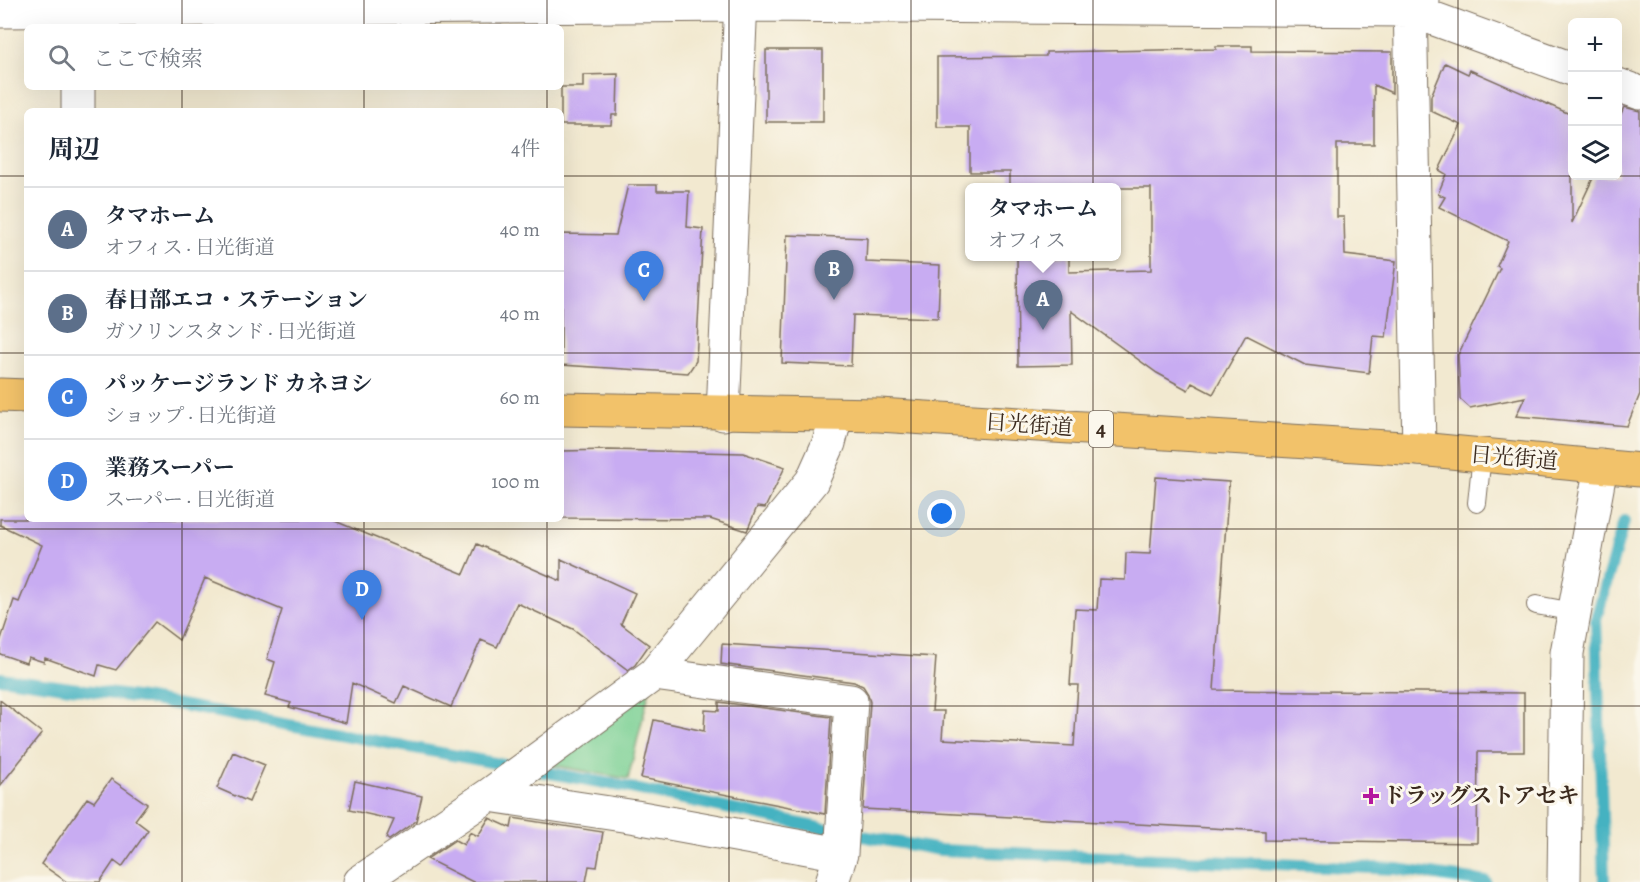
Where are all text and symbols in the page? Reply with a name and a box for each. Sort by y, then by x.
map controls [1568,18,1622,180]
button: + [1568,18,1622,72]
search box [24,24,564,90]
icon: search [45,41,78,74]
text: ここで検索 [93,44,203,74]
button: − [1568,72,1622,126]
button: layers [1568,126,1622,180]
text: 周辺 [48,132,100,167]
text: 4件 [511,135,540,162]
popup [965,183,1121,261]
text: タマホーム [988,194,1098,224]
text: タマホーム [105,201,215,231]
text: A [61,216,74,243]
text: 40 m [500,216,540,243]
text: オフィス [988,227,1066,254]
text: オフィス · 日光街道 [105,234,275,261]
pin: B [814,250,854,300]
pin: C [624,252,664,301]
pin: A [1024,280,1062,330]
text: 春日部エコ・ステーション [105,285,368,315]
text: B [61,300,74,327]
text: 40 m [500,300,540,327]
text: ガソリンスタンド · 日光街道 [105,318,356,345]
text: パッケージランド カネヨシ [105,369,372,399]
text: C [61,384,74,411]
text: 60 m [500,384,540,411]
text: ショップ · 日光街道 [105,402,276,429]
street label: 日光街道 [984,407,1074,443]
road number: 4 [1089,411,1113,447]
street label: 日光街道 [1469,439,1559,477]
text: 業務スーパー [105,453,235,483]
text: D [61,468,74,495]
text: 100 m [491,468,540,495]
text: スーパー · 日光街道 [105,486,275,513]
your location [927,499,956,528]
pin: D [342,570,382,620]
place label: ドラッグストアセキ [1383,781,1579,811]
marker: ドラッグストアセキ [1364,789,1378,803]

